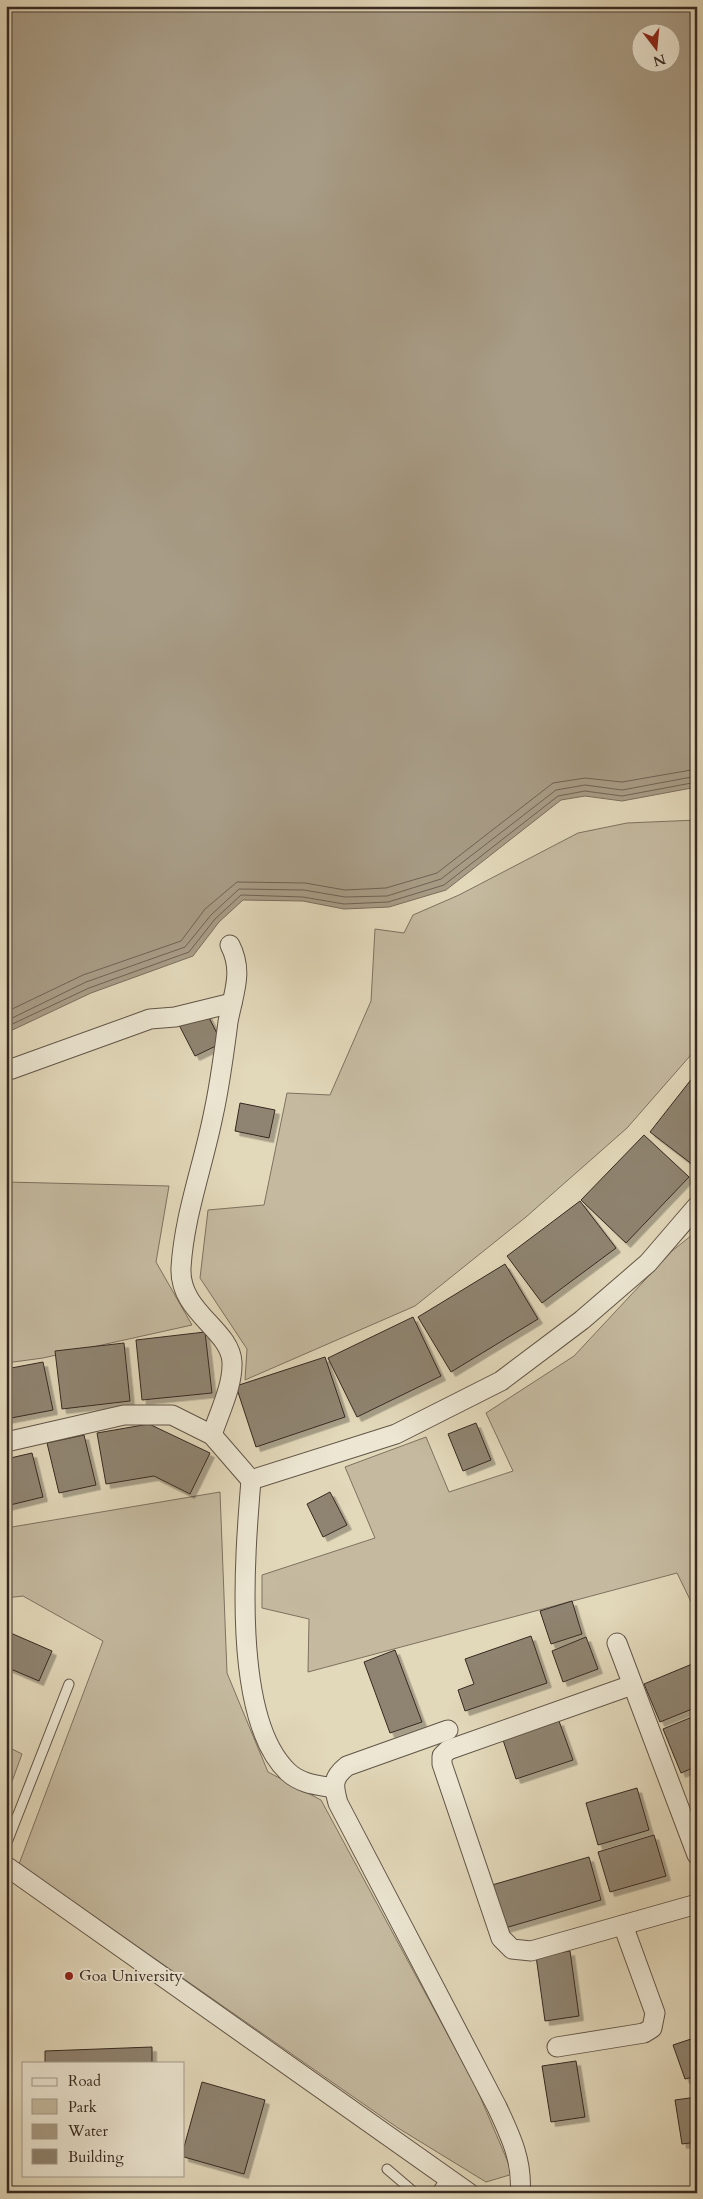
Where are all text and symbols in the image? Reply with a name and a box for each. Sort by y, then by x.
north arrow [630,22,680,72]
text: N [651,49,668,71]
place label: Goa University [79,1965,183,1987]
marker: Goa University [63,1970,75,1982]
legend [22,2062,185,2176]
text: Road [68,2071,101,2091]
text: Park [68,2097,97,2117]
text: Water [67,2121,109,2141]
text: Building [68,2147,124,2167]

